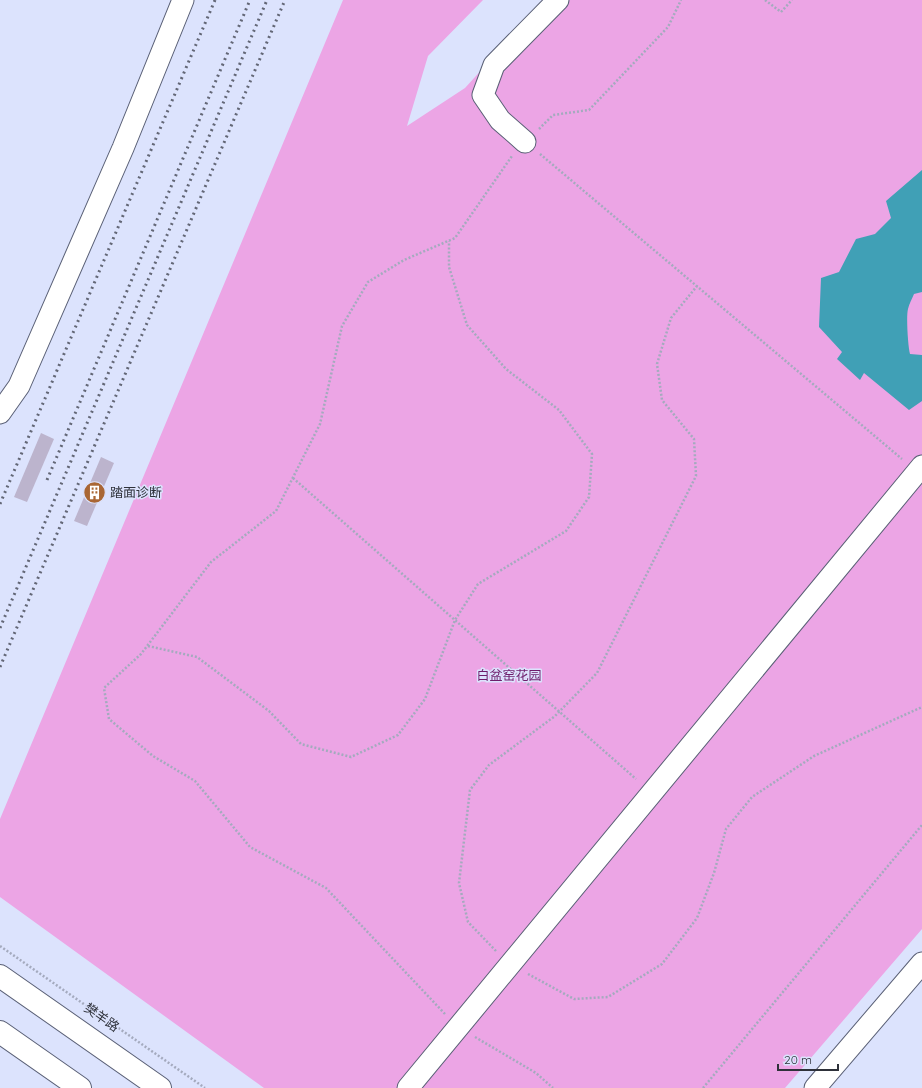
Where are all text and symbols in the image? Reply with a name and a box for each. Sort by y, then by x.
building icon: 踏面诊断 [81,479,107,505]
place label: 踏面诊断 [110,484,162,500]
park label: 白盆窑花园 [476,667,542,683]
street label: 樊羊路 [81,999,123,1035]
scale bar [778,1046,838,1072]
text: 20 m [784,1052,812,1067]

